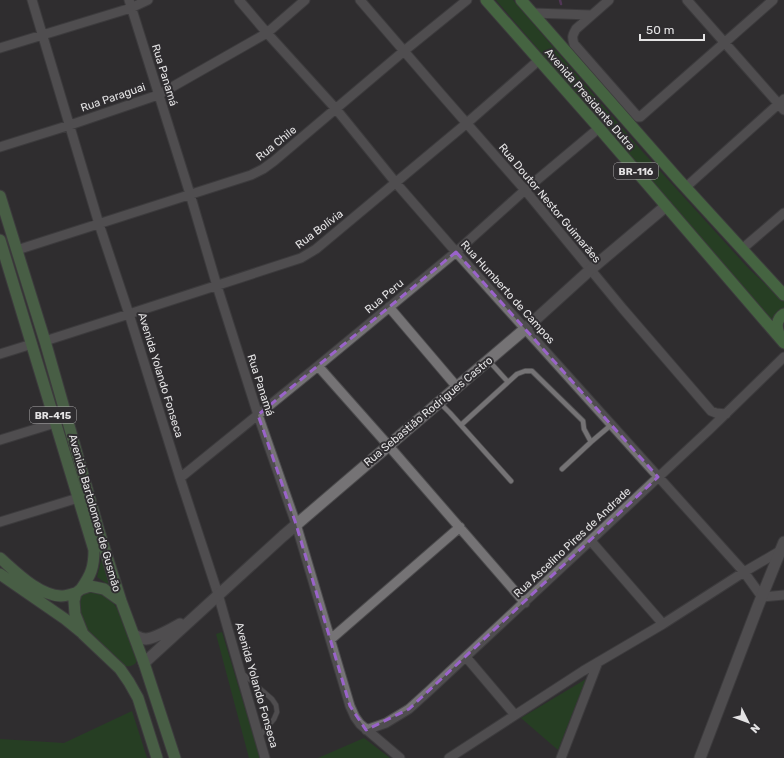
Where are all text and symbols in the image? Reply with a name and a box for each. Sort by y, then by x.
scale bar [640,16,704,42]
text: 50 m [646,23,674,37]
street label: Rua Panamá [149,43,180,108]
street label: Avenida Presidente Dutra [542,46,637,153]
street label: Rua Paraguai [79,80,147,115]
street label: Rua Chile [254,123,299,164]
street label: Rua Doutor Nestor Guimarães [496,141,604,266]
road number: BR-116 [614,163,658,179]
street label: Rua Bolívia [293,207,346,252]
street label: Rua Humberto de Campos [458,238,558,347]
street label: Rua Peru [362,276,406,316]
street label: Avenida Yolando Fonseca [135,311,186,439]
street label: Rua Panamá [244,353,277,418]
street label: Rua Sebastião Rodrigues Castro [361,354,495,469]
road number: BR-415 [30,407,76,423]
street label: Avenida Bartolomeu de Gusmão [66,433,123,593]
street label: Rua Ascelino Pires de Andrade [511,485,634,600]
street label: Avenida Yolando Fonseca [232,621,281,749]
north arrow [728,702,768,742]
text: N [748,721,763,736]

